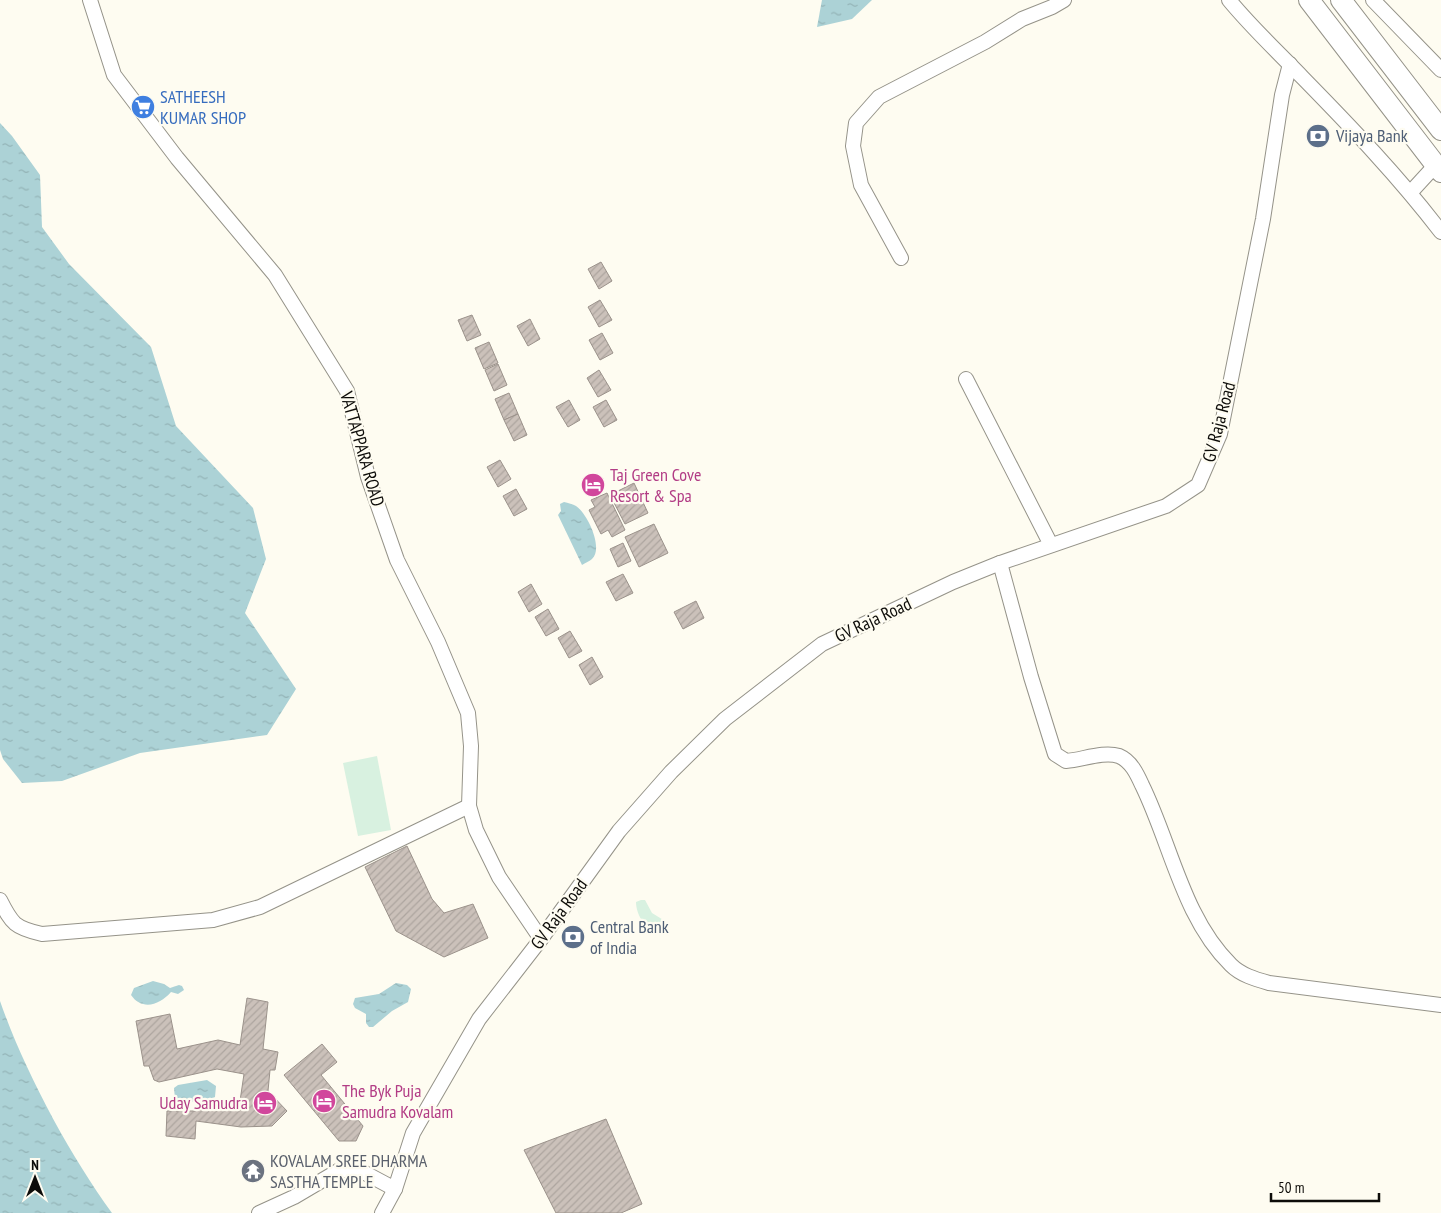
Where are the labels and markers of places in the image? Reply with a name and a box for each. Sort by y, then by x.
place label: SATHEESH KUMAR SHOP [160,85,246,129]
supermarket icon: SATHEESH KUMAR SHOP [130,94,156,120]
bank icon: Vijaya Bank [1305,123,1331,149]
place label: Vijaya Bank [1335,124,1408,147]
place label: Taj Green Cove Resort & Spa [610,463,701,507]
hotel icon: Taj Green Cove Resort & Spa [580,472,606,498]
place label: Central Bank of India [590,915,669,959]
bank icon: Central Bank of India [560,924,586,950]
place label: The Byk Puja Samudra Kovalam [342,1079,453,1123]
hotel icon: The Byk Puja Samudra Kovalam [311,1088,337,1114]
hotel icon: Uday Samudra [252,1090,278,1116]
place label: Uday Samudra [159,1091,248,1114]
place label: KOVALAM SREE DHARMA SASTHA TEMPLE [270,1149,428,1193]
temple icon: KOVALAM SREE DHARMA SASTHA TEMPLE [240,1158,266,1184]

